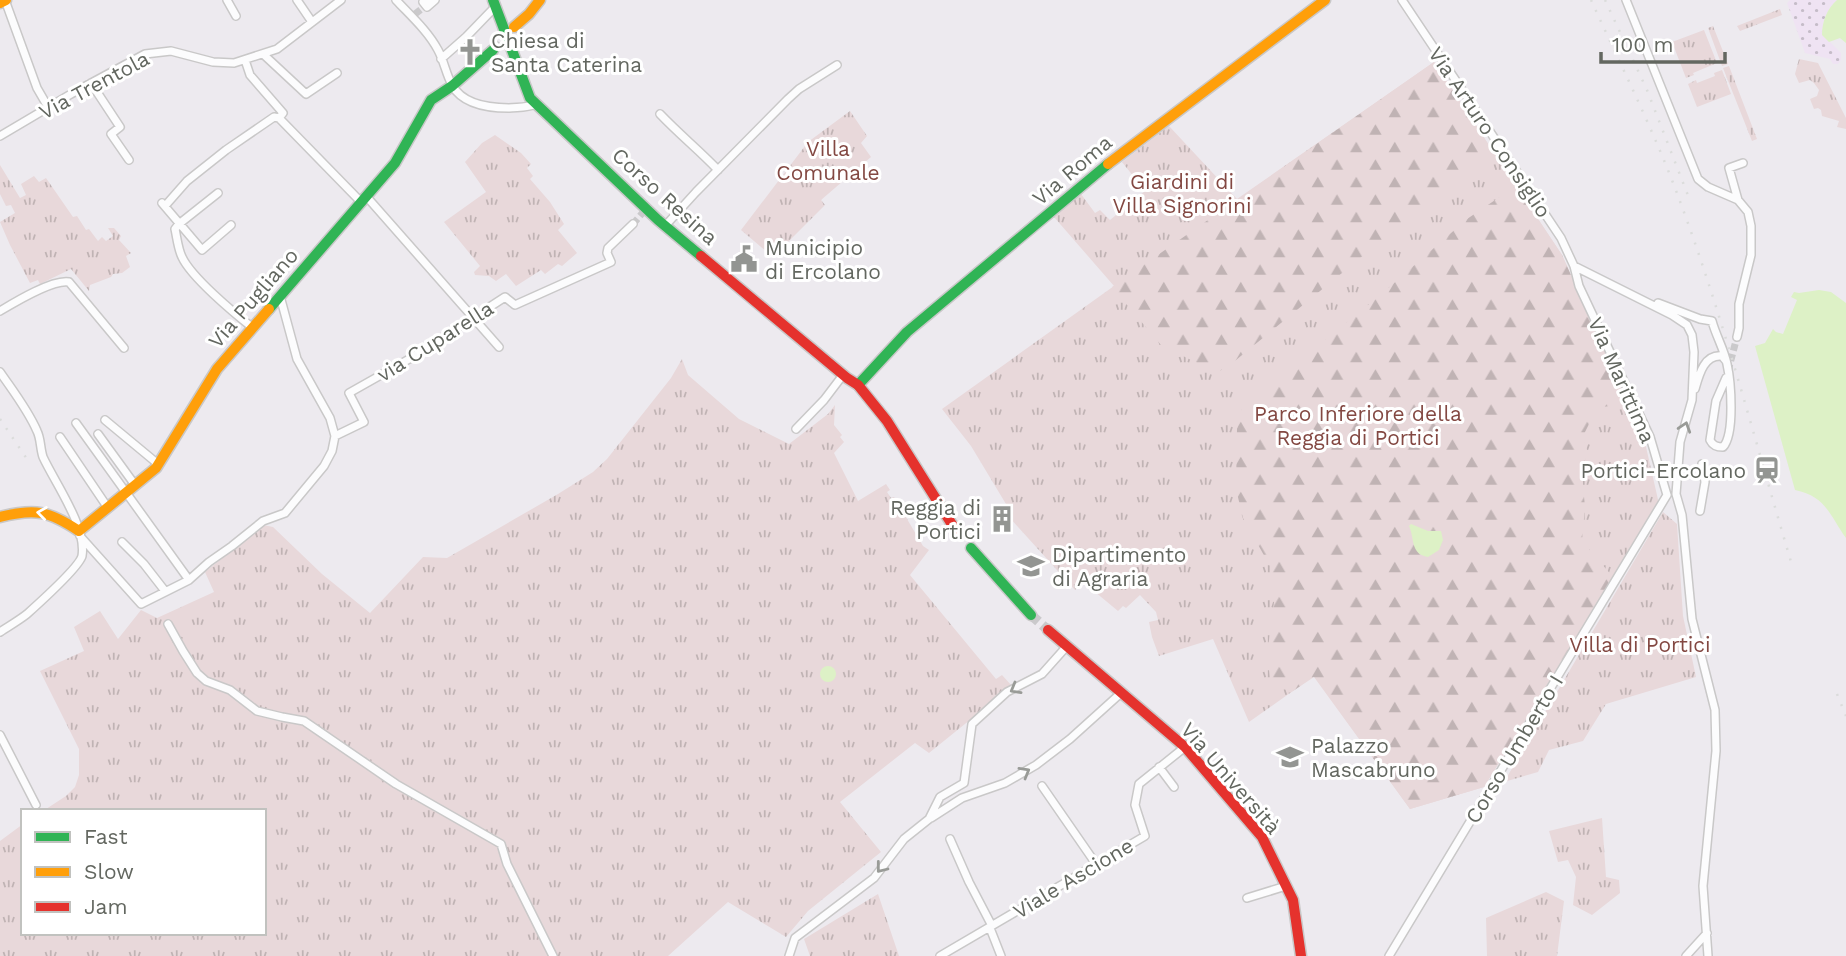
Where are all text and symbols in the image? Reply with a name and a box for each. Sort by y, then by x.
scale bar [1601,21,1725,65]
place label: Chiesa di Santa Caterina [491,28,642,77]
text: 100 m [1612,32,1674,57]
church icon: Chiesa di Santa Caterina [455,37,485,67]
street label: Via Arturo Consiglio [1423,42,1557,222]
street label: Via Trentola [35,45,154,125]
street label: Via Roma [1027,130,1117,210]
park label: Villa Comunale [776,136,880,185]
street label: Corso Resina [607,142,723,250]
park label: Giardini di Villa Signorini [1112,169,1252,218]
place label: Municipio di Ercolano [765,235,881,284]
street label: Via Pugliano [203,243,303,353]
public building icon: Municipio di Ercolano [729,244,759,274]
street label: via Cuparella [372,295,498,387]
street label: Via Marittima [1583,313,1661,447]
park label: Parco Inferiore della Reggia di Portici [1254,401,1462,450]
one-way arrow [1677,421,1691,433]
station icon: Portici-Ercolano [1752,455,1782,485]
place label: Portici-Ercolano [1580,458,1746,483]
place label: Reggia di Portici [890,495,981,544]
building icon: Reggia di Portici [987,504,1017,534]
one-way arrow [36,506,48,521]
place label: Dipartimento di Agraria [1052,542,1186,591]
school or university icon: Dipartimento di Agraria [1016,551,1046,581]
park label: Villa di Portici [1569,632,1711,657]
street label: Corso Umberto I [1460,670,1568,828]
one-way arrow [1010,681,1023,694]
street label: Via Università [1176,717,1286,839]
place label: Palazzo Mascabruno [1311,733,1436,782]
school or university icon: Palazzo Mascabruno [1275,742,1305,772]
one-way arrow [1017,767,1030,780]
legend [21,809,266,935]
text: Fast [84,824,128,849]
street label: Viale Ascione [1008,832,1138,924]
text: Slow [84,859,134,884]
one-way arrow [877,860,890,872]
text: Jam [84,894,127,919]

